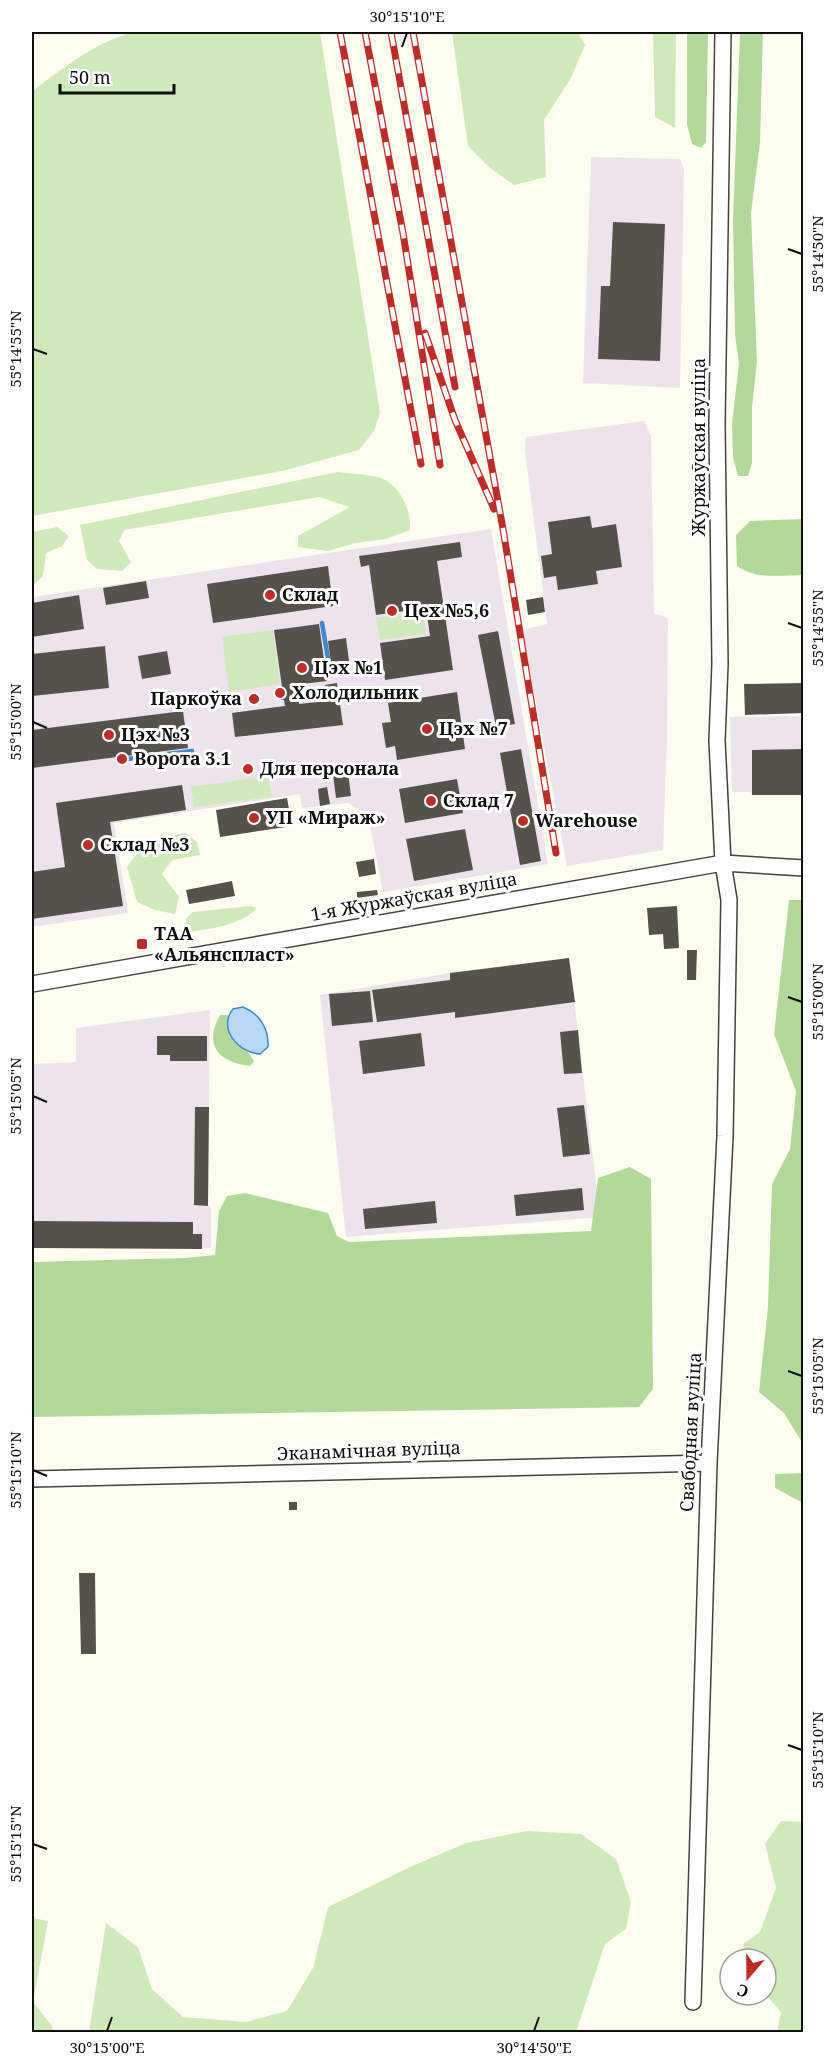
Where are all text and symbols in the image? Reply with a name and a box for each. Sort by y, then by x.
text: 30°15'10"E [369,6,445,26]
scale bar [60,57,174,95]
text: 50 m [69,65,111,89]
text: 55°14'50"N [807,215,827,293]
text: 55°14'55"N [5,310,25,388]
street label: Журжаўская вуліца [686,358,710,537]
place label: Склад [282,582,338,606]
marker: Склад [263,588,277,602]
text: 55°14'55"N [807,589,827,667]
place label: Цех №5,6 [404,598,489,622]
marker: Цех №5,6 [385,604,399,618]
place label: Цэх №1 [314,655,383,679]
marker: Цэх №1 [295,661,309,675]
place label: Холодильник [292,680,420,704]
text: 55°15'00"N [5,683,25,761]
place label: Паркоўка [150,686,242,710]
marker: Холодильник [273,686,287,700]
marker: Паркоўка [247,692,261,706]
place label: Цэх №7 [439,716,508,740]
place label: Цэх №3 [121,722,190,746]
marker: Цэх №7 [420,722,434,736]
marker: Цэх №3 [102,728,116,742]
place label: Ворота 3.1 [134,746,231,770]
marker: Ворота 3.1 [115,752,129,766]
place label: Для персонала [260,756,400,780]
marker: Для персонала [241,762,255,776]
place label: Склад 7 [443,788,514,812]
marker: Склад 7 [424,794,438,808]
place label: УП «Мираж» [266,805,386,829]
place label: Warehouse [535,808,638,832]
marker: УП «Мираж» [247,811,261,825]
marker: Warehouse [516,814,530,828]
place label: Склад №3 [100,832,190,856]
marker: Склад №3 [81,838,95,852]
street label: 1-я Журжаўская вуліца [309,866,519,926]
place label: ТАА «Альянспласт» [154,921,295,966]
marker: ТАА «Альянспласт» [135,937,149,951]
text: 55°15'00"N [807,963,827,1041]
text: 55°15'05"N [5,1057,25,1135]
text: 55°15'05"N [807,1337,827,1415]
street label: Свабодная вуліца [674,1351,706,1513]
text: 55°15'10"N [5,1431,25,1509]
street label: Эканамічная вуліца [277,1435,461,1465]
text: 55°15'10"N [807,1711,827,1789]
text: 55°15'15"N [5,1805,25,1883]
north arrow [718,1947,778,2007]
text: С [734,1979,752,2003]
text: 30°15'00"E [69,2037,145,2057]
text: 30°14'50"E [496,2037,572,2057]

